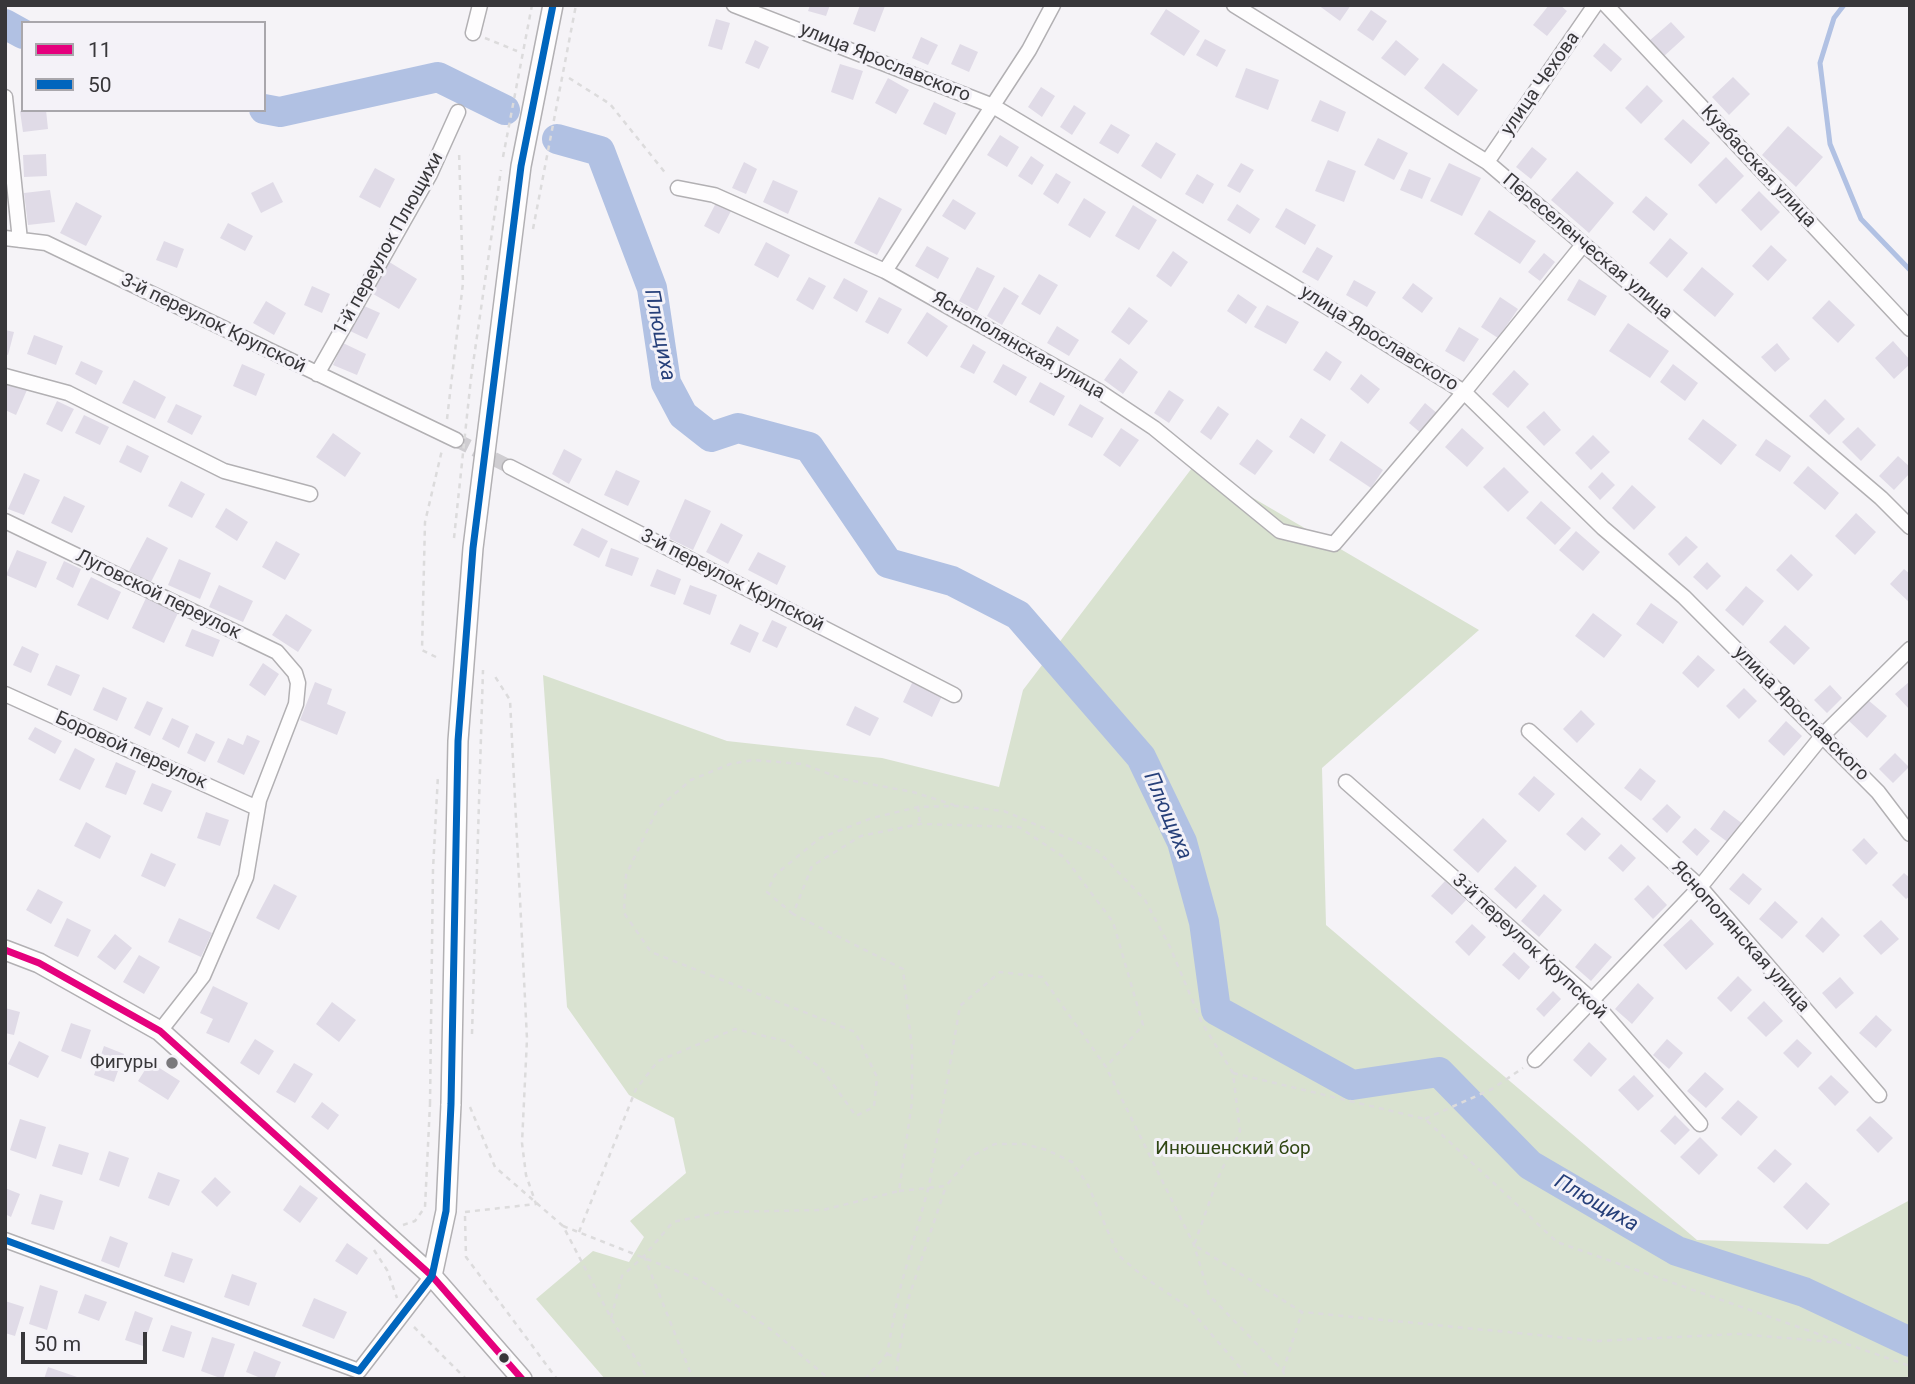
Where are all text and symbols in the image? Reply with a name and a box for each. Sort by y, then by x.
street label: улица Ярославского [796,18,974,108]
legend [21,21,266,112]
street label: улица Чехова [1497,28,1585,140]
text: 11 [88,38,112,62]
text: 50 [88,73,112,97]
street label: Кузбасская улица [1695,101,1821,233]
street label: 1-й переулок Плющихи [329,148,449,340]
street label: Переселенческая улица [1497,169,1677,325]
street label: 3-й переулок Крупской [117,269,309,379]
street label: улица Ярославского [1296,281,1462,397]
water label: Плющиха [638,287,680,383]
street label: Яснополянская улица [928,287,1108,405]
street label: 3-й переулок Крупской [636,525,828,637]
street label: Луговской переулок [72,545,244,645]
street label: улица Ярославского [1729,642,1873,786]
street label: Боровой переулок [51,707,211,795]
water label: Плющиха [1137,768,1197,864]
street label: Яснополянская улица [1666,857,1814,1017]
street label: 3-й переулок Крупской [1447,869,1611,1025]
place label: Фигуры [90,1052,158,1074]
marker: Фигуры [164,1055,180,1071]
park label: Инюшенский бор [1155,1138,1311,1160]
water label: Плющиха [1550,1170,1642,1238]
scale bar [24,1318,150,1362]
text: 50 m [34,1332,81,1356]
unlabelled marker [497,1351,511,1365]

